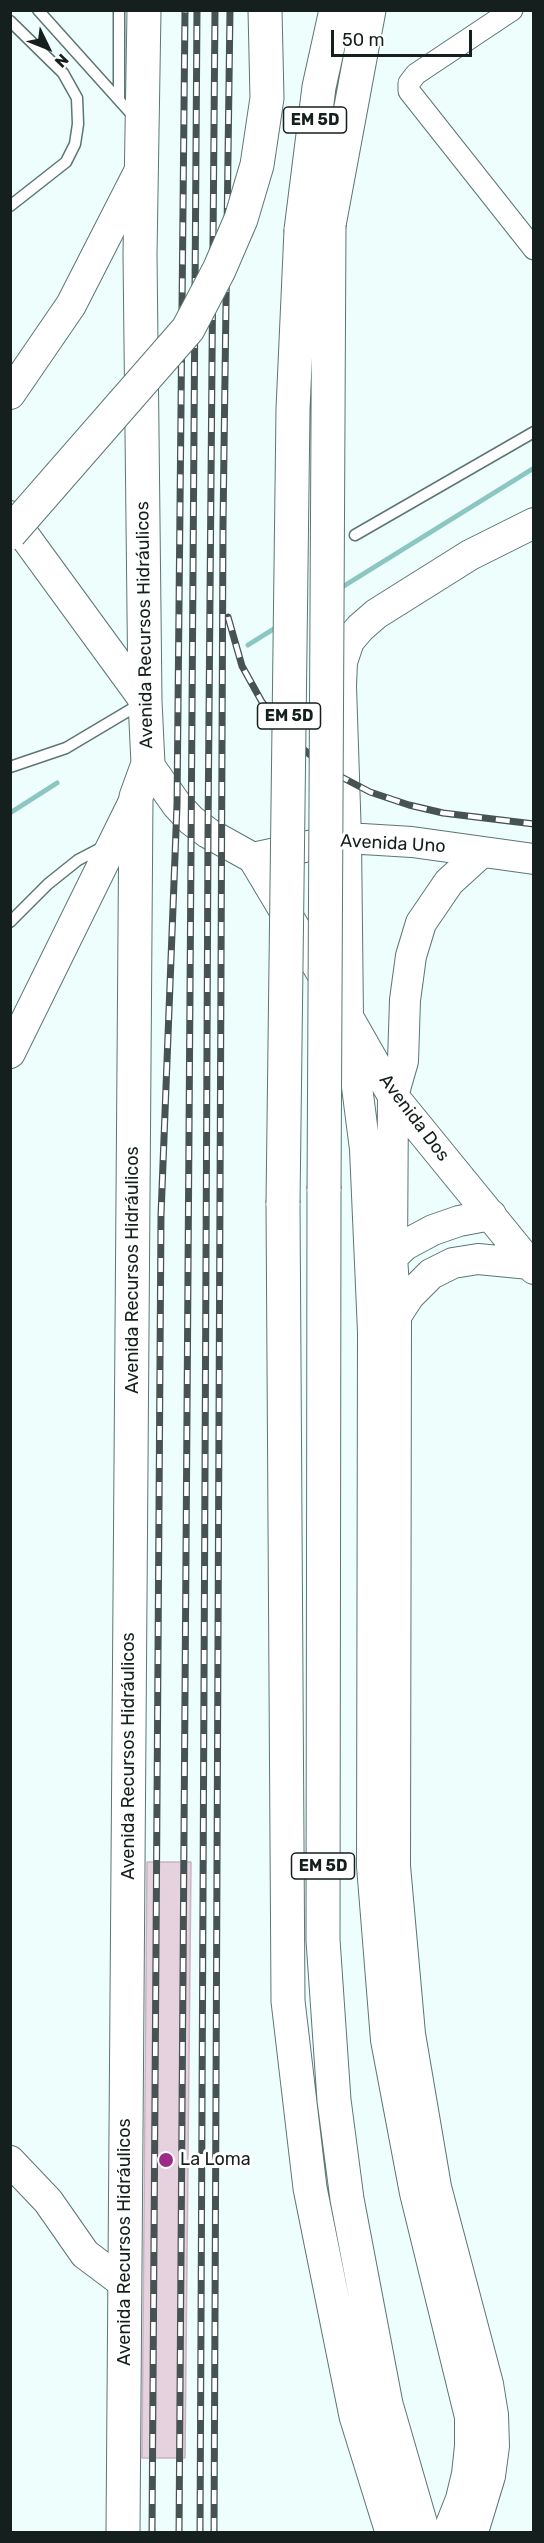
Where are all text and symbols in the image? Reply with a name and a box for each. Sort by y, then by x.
north arrow [18,18,78,78]
scale bar [334,18,475,56]
text: 50 m [342,29,385,51]
text: N [51,50,72,71]
road number: EM 5D [284,107,346,133]
street label: Avenida Recursos Hidráulicos [132,501,158,749]
road number: EM 5D [258,703,320,729]
street label: Avenida Uno [340,830,446,858]
street label: Avenida Dos [374,1070,454,1166]
street label: Avenida Recursos Hidráulicos [122,1146,144,1394]
street label: Avenida Recursos Hidráulicos [118,1632,140,1880]
road number: EM 5D [292,1853,354,1879]
street label: Avenida Recursos Hidráulicos [114,2118,136,2366]
place label: La Loma [180,2149,251,2171]
marker: La Loma [157,2151,175,2169]

